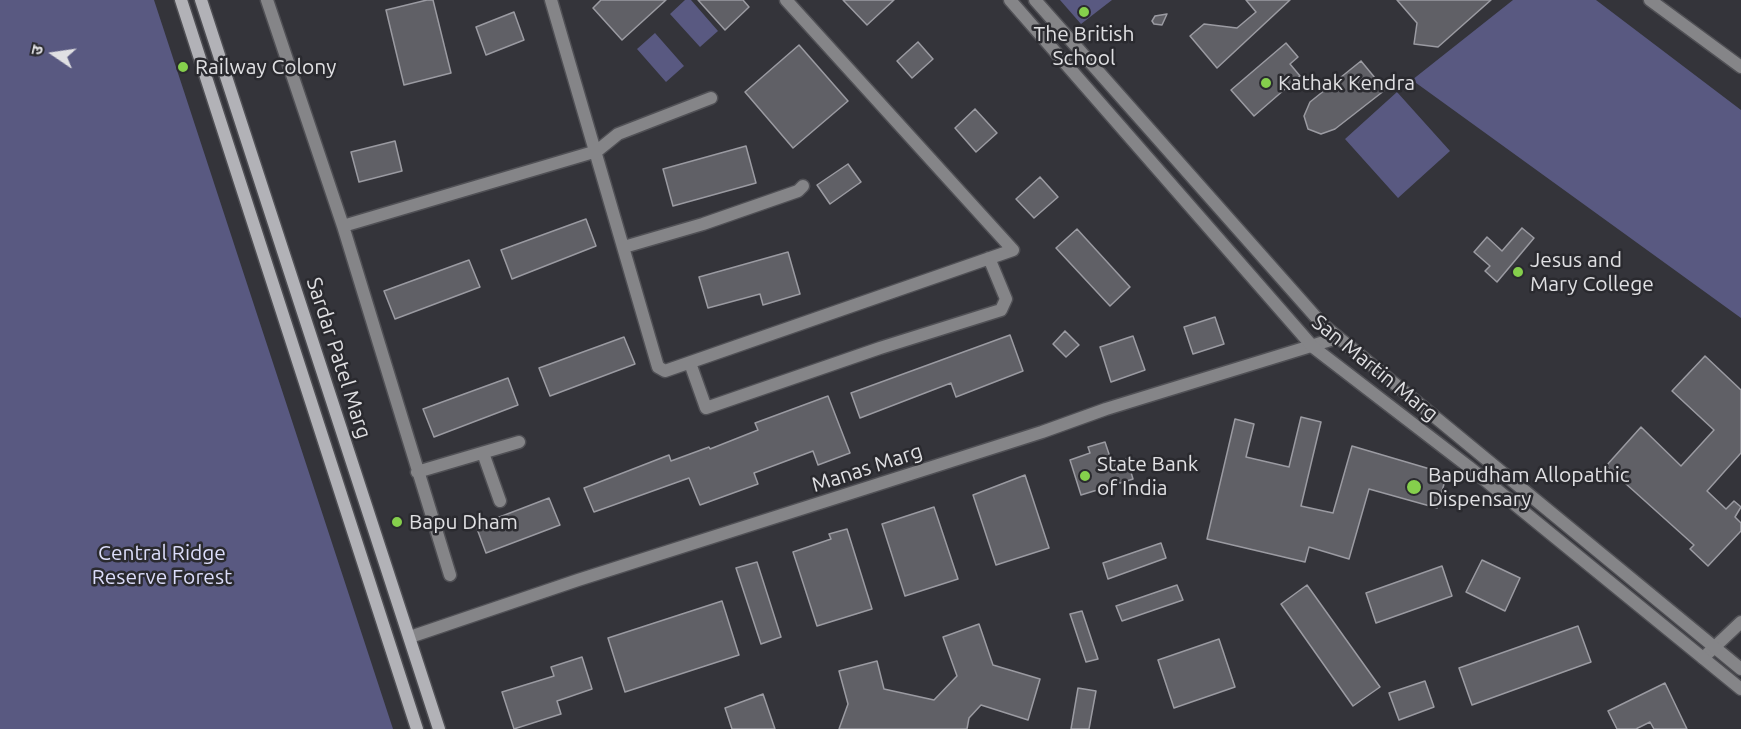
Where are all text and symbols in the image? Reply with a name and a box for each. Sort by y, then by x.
marker: The British School [1077,5,1091,19]
place label: The British School [1034,21,1134,71]
north arrow [24,24,84,84]
text: उ [27,43,46,57]
place label: Railway Colony [195,54,336,80]
marker: Railway Colony [176,60,190,74]
place label: Kathak Kendra [1278,70,1415,96]
marker: Kathak Kendra [1259,76,1273,90]
place label: Jesus and Mary College [1530,247,1654,297]
marker: Jesus and Mary College [1511,265,1525,279]
street label: Sardar Patel Marg [301,274,377,442]
street label: San Martin Marg [1307,309,1443,427]
street label: Manas Marg [809,438,925,498]
place label: State Bank of India [1097,451,1198,501]
place label: Bapudham Allopathic Dispensary [1428,462,1630,512]
marker: State Bank of India [1078,469,1092,483]
marker: Bapudham Allopathic Dispensary [1405,478,1423,496]
place label: Bapu Dham [409,509,518,535]
marker: Bapu Dham [390,515,404,529]
park label: Central Ridge Reserve Forest [92,540,232,590]

